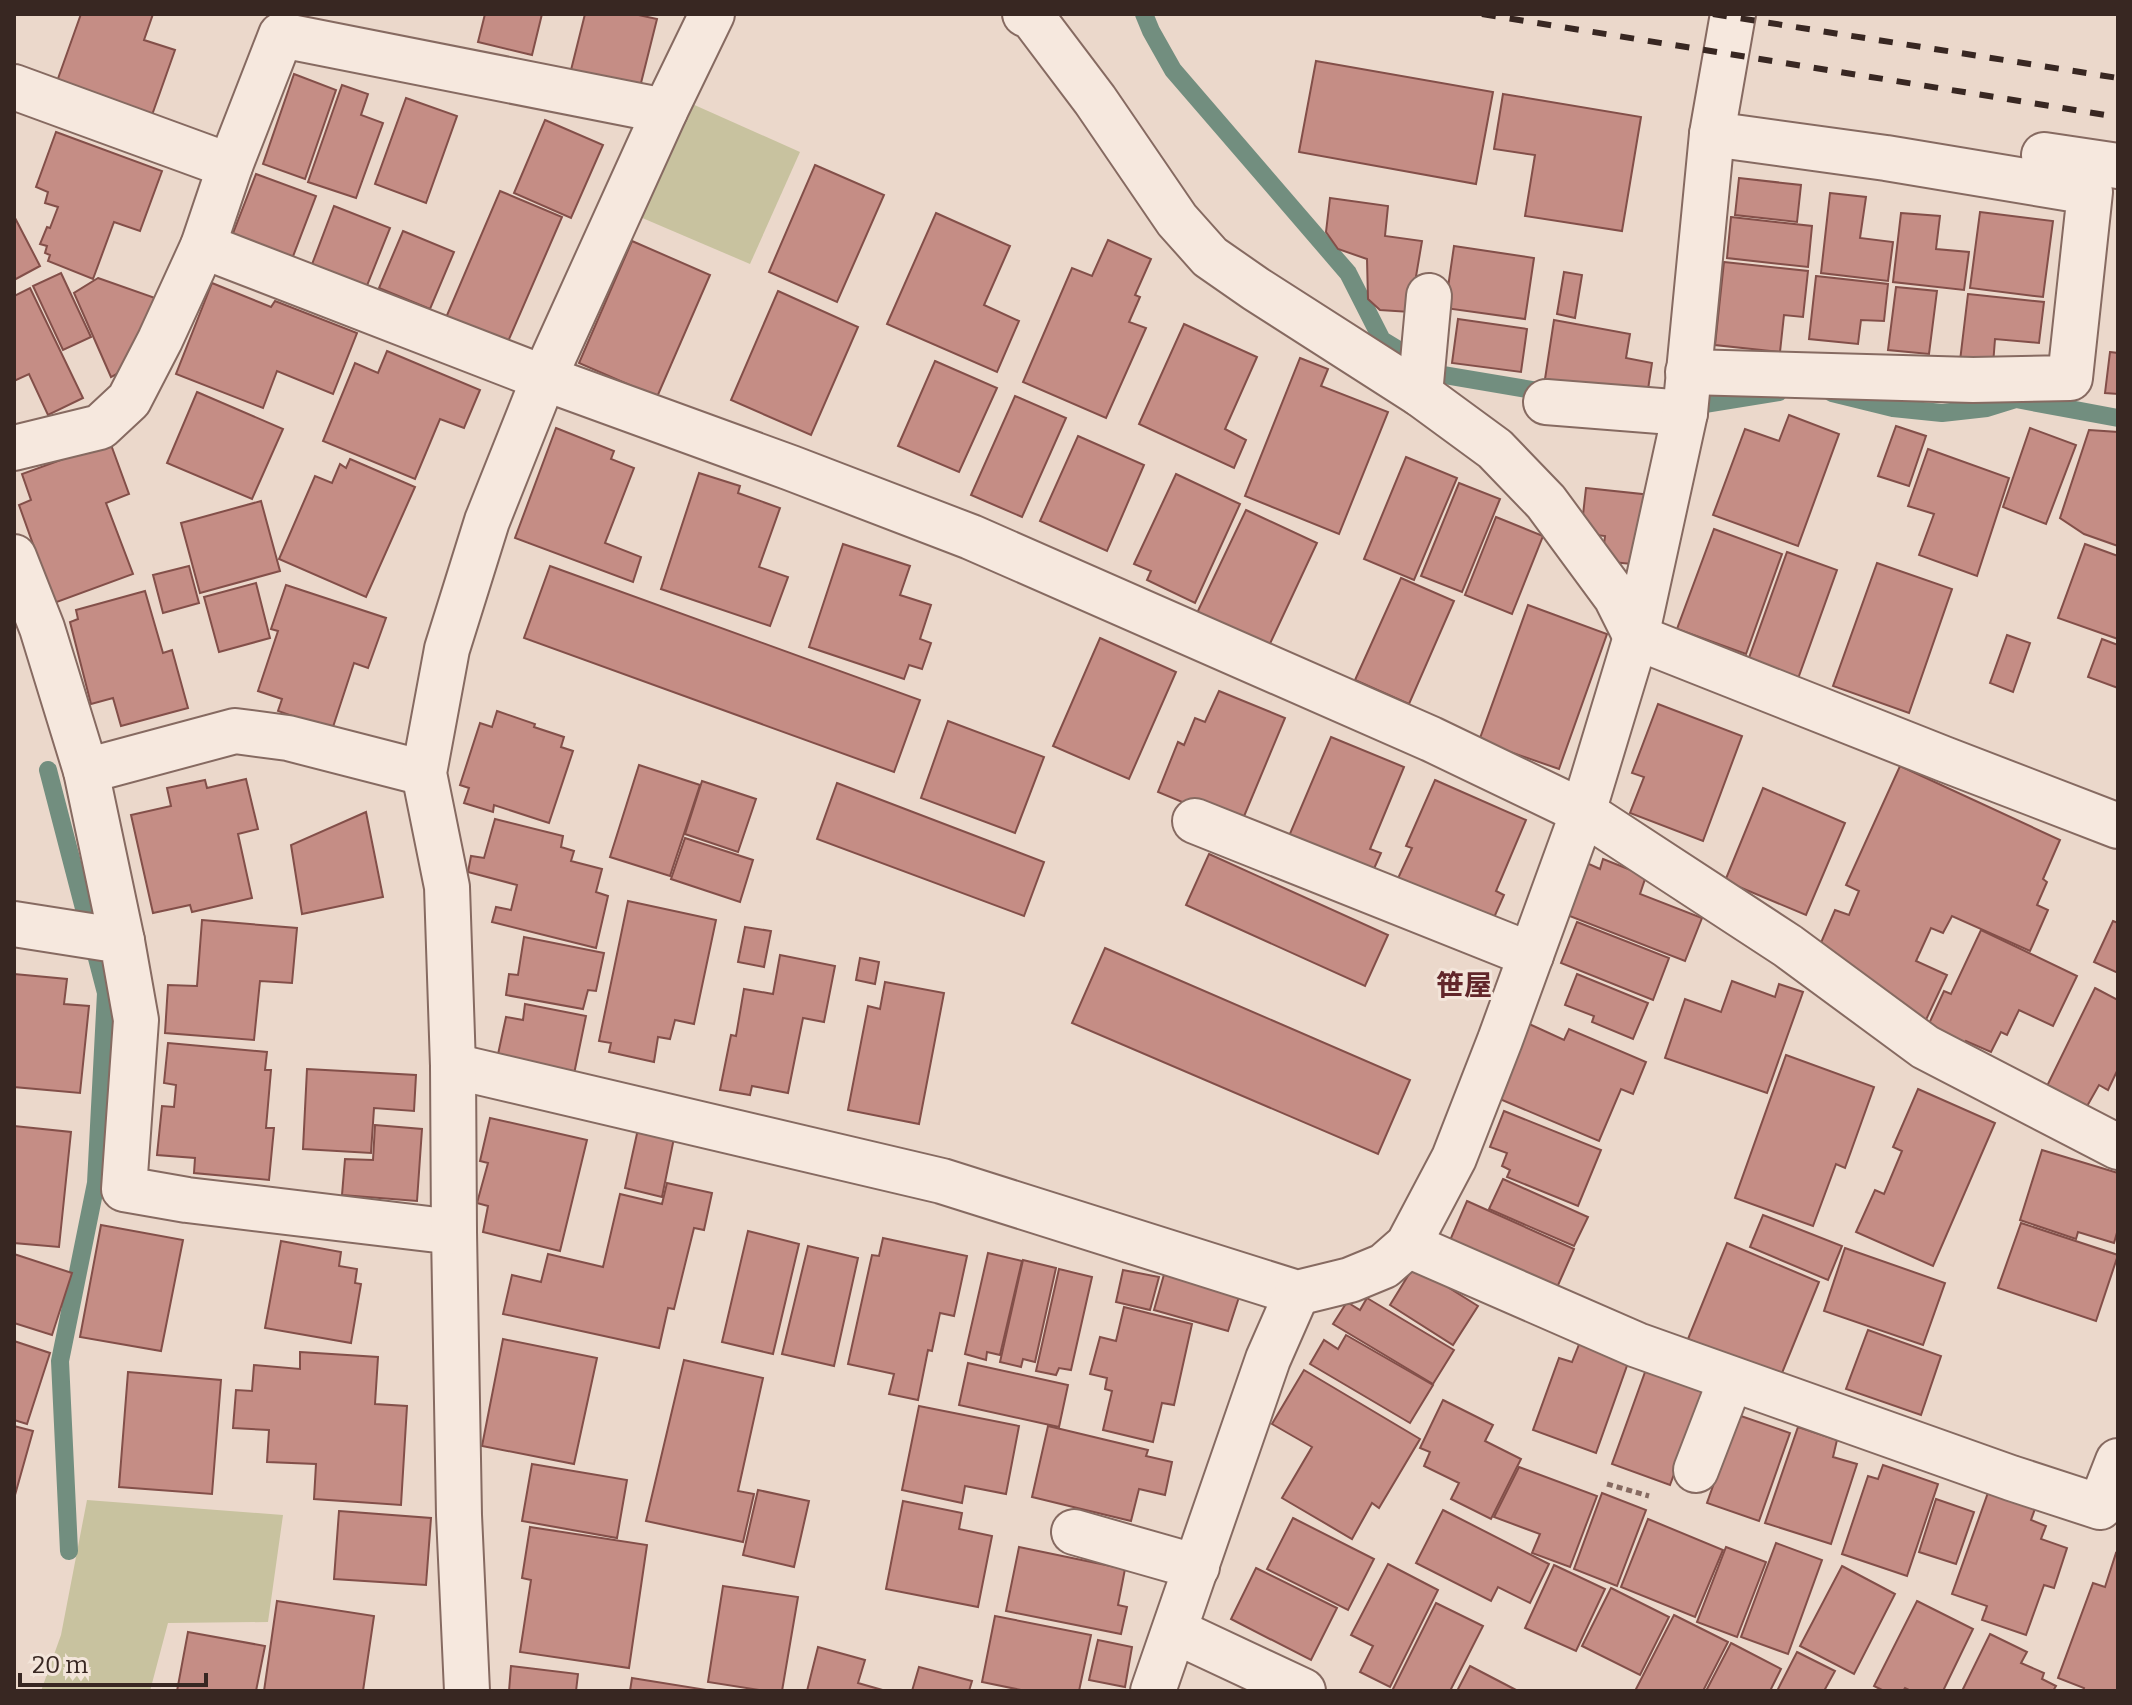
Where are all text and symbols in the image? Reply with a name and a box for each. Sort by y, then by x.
district label: 笹屋 [1436,969,1492,1002]
scale bar [20,1637,206,1687]
text: 20 m [32,1651,88,1679]

